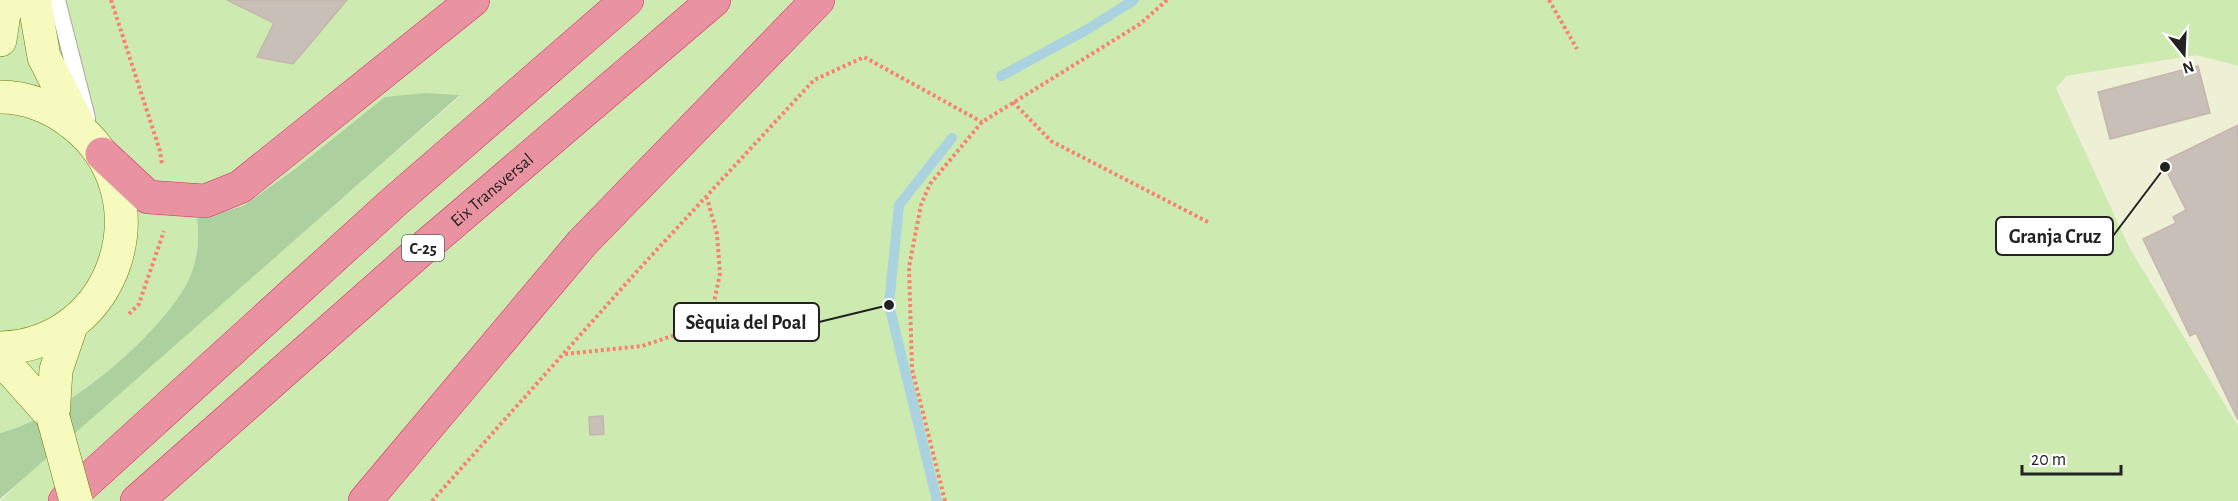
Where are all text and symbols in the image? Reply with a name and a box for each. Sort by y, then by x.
north arrow [2154,24,2214,84]
text: N [2181,58,2196,77]
street label: Eix Transversal [448,150,537,230]
callout: Granja Cruz [1996,217,2113,255]
text: Granja Cruz [2009,227,2101,247]
road number: C-25 [402,235,444,261]
callout: Sèquia del Poal [674,303,819,341]
text: Sèquia del Poal [685,313,807,333]
scale bar [2022,438,2121,476]
text: 20 m [2031,451,2066,469]

